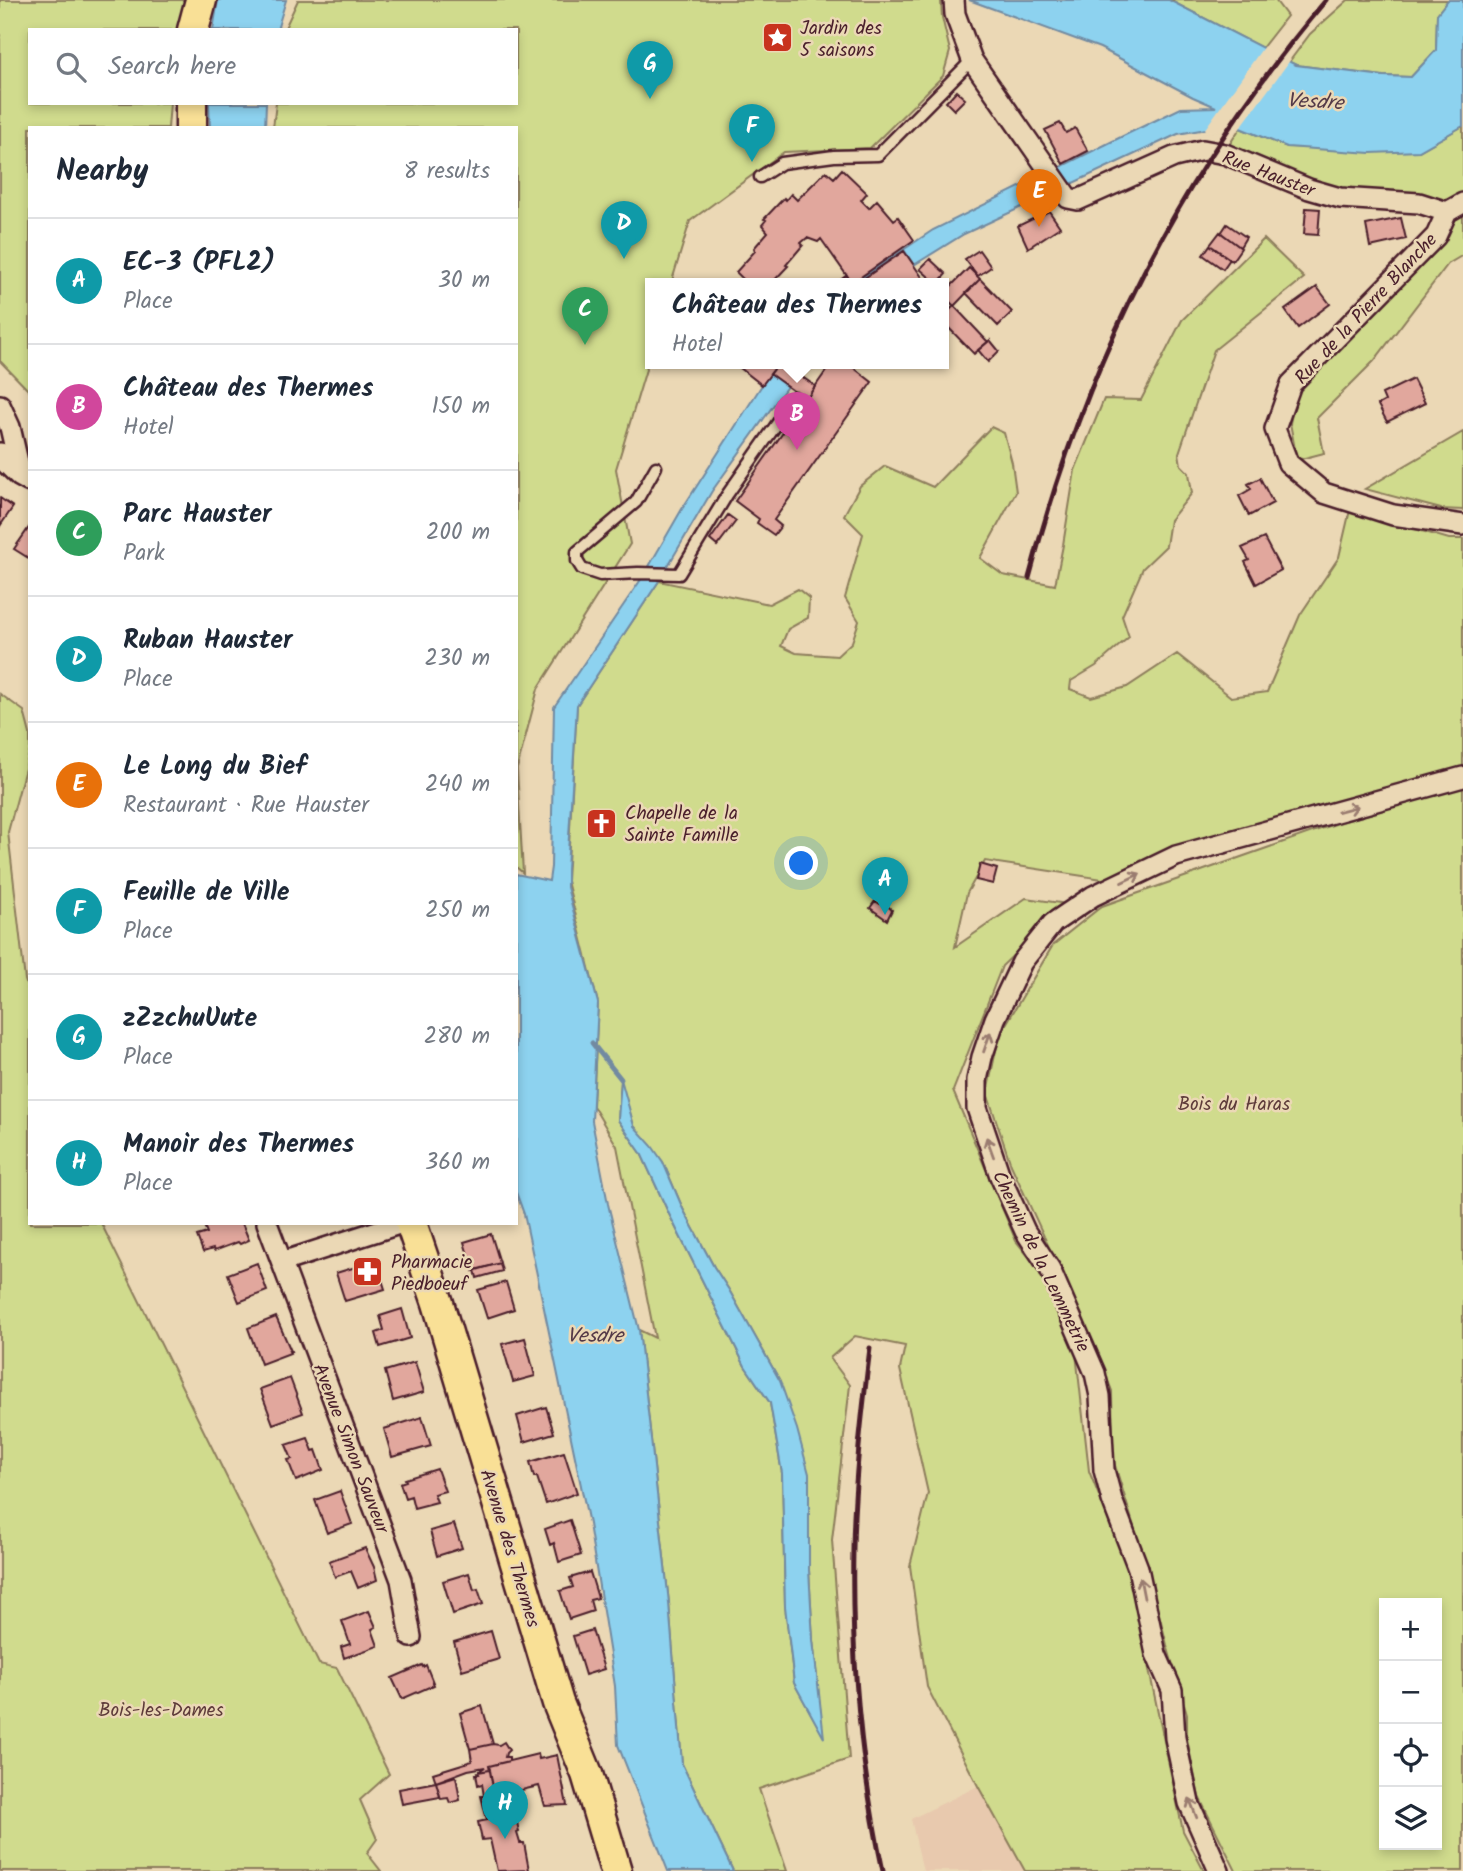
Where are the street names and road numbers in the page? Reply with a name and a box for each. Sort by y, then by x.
street label: Rue Hauster [1217,143,1321,207]
street label: Rue de la Pierre Blanche [1288,226,1445,392]
street label: Chemin de la Lemmetrie [983,1166,1097,1358]
street label: Avenue Simon Sauveur [304,1359,397,1540]
street label: Avenue des Thermes [471,1466,547,1632]

